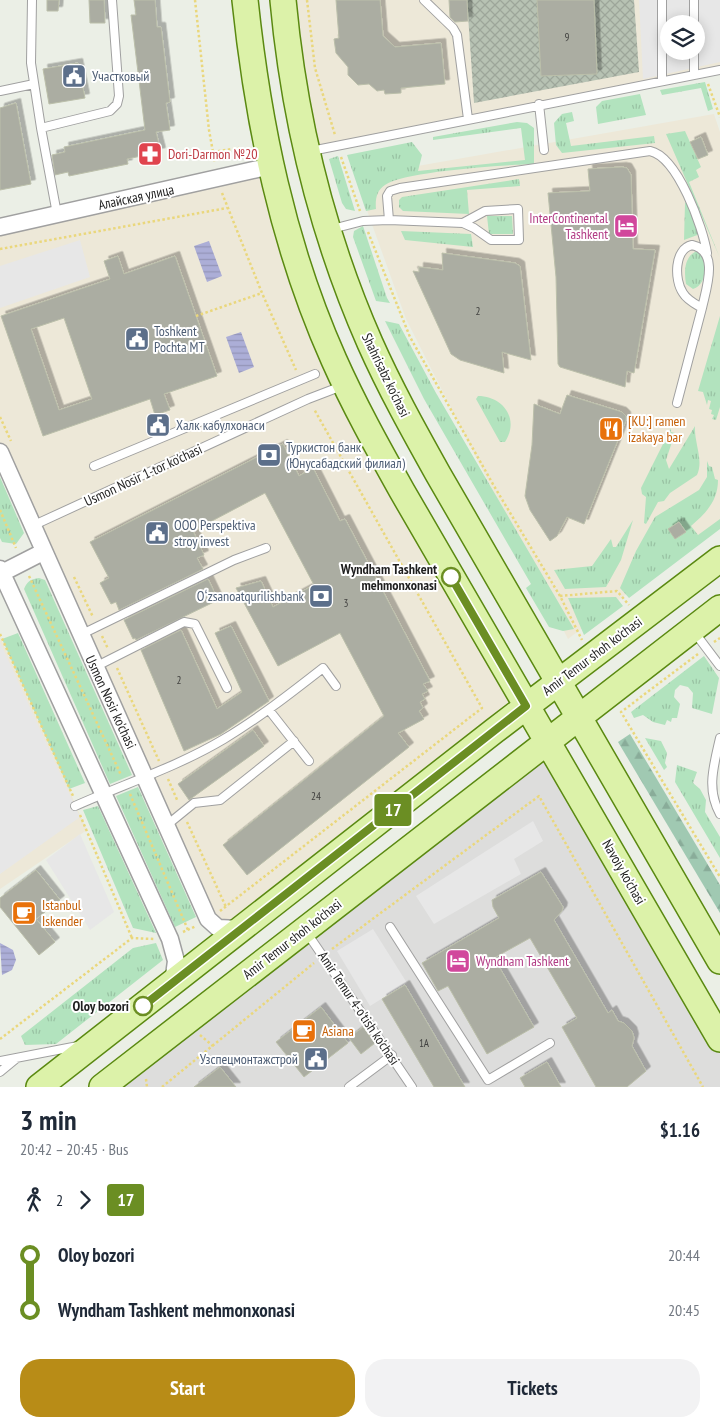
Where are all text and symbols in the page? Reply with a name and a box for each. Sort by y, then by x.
map controls [660,15,705,60]
button: layers [660,15,705,60]
house number: 9 [565,30,570,44]
public building icon: Участковый [61,63,87,89]
place label: Участковый [92,67,149,85]
pharmacy icon: Dori-Darmon №20 [137,141,163,167]
place label: Dori-Darmon №20 [168,145,258,163]
street label: Алайская улица [96,180,176,214]
place label: InterContinental Tashkent [529,209,609,243]
hotel icon: InterContinental Tashkent [613,213,639,239]
house number: 2 [476,304,481,318]
place label: Toshkent Pochta MT [154,322,205,356]
public building icon: Toshkent Pochta MT [124,326,150,352]
street label: Shahrisabz ko'chasi [358,330,414,420]
public building icon: Халк кабулхонаси [145,412,171,438]
place label: [KU:] ramen izakaya bar [628,412,685,446]
place label: Халк кабулхонаси [176,416,265,434]
restaurant icon: [KU:] ramen izakaya bar [598,416,624,442]
place label: Туркистон банк (Юнусабадский филиал) [286,438,406,472]
street label: Usmon Nosir 1-tor ko'chasi [81,440,205,510]
bank icon: Туркистон банк (Юнусабадский филиал) [256,442,282,468]
place label: ООО Perspektiva stroy invest [174,516,256,550]
public building icon: ООО Perspektiva stroy invest [144,520,170,546]
place label: Wyndham Tashkent mehmonxonasi [340,560,437,594]
marker: Wyndham Tashkent mehmonxonasi [441,567,461,587]
bank icon: Oʻzsanoatqurilishbank [308,583,334,609]
place label: Oʻzsanoatqurilishbank [197,587,305,605]
house number: 3 [344,596,349,610]
street label: Amir Temur shoh ko'chasi [538,613,646,699]
street label: Usmon Nosir ko'chasi [81,652,141,752]
house number: 2 [177,673,182,687]
house number: 24 [311,789,321,803]
line badge: 17 [370,794,416,826]
text: 17 [384,798,402,821]
street label: Navoiy ko'chasi [598,836,650,908]
street label: Amir Temur shoh ko'chasi [239,895,345,983]
place label: Istanbul Iskender [42,896,83,930]
cafe icon: Istanbul Iskender [11,900,37,926]
street label: Amir Temur 4-o'tish ko'chasi [314,948,404,1068]
hotel icon: Wyndham Tashkent [445,948,471,974]
place label: Wyndham Tashkent [476,952,569,970]
marker: Oloy bozori [133,996,153,1016]
place label: Oloy bozori [73,997,129,1015]
cafe icon: Asiana [291,1018,317,1044]
place label: Asiana [322,1022,354,1040]
house number: 1A [419,1036,430,1050]
public building icon: Узспецмонтажстрой [303,1046,329,1072]
place label: Узспецмонтажстрой [200,1050,298,1068]
text: 3 min [20,1101,77,1138]
text: $1.16 [660,1118,700,1142]
text: 20:42 – 20:45 · Bus [20,1139,128,1159]
icon: walk [20,1186,48,1214]
icon: forward [71,1186,99,1214]
text: 17 [117,1188,134,1211]
text: 2 [56,1190,63,1210]
text: Oloy bozori [58,1243,135,1267]
text: 20:44 [668,1245,700,1265]
text: Wyndham Tashkent mehmonxonasi [58,1298,295,1322]
text: 20:45 [668,1300,700,1320]
button: Start [20,1359,355,1417]
button: Tickets [365,1359,700,1417]

